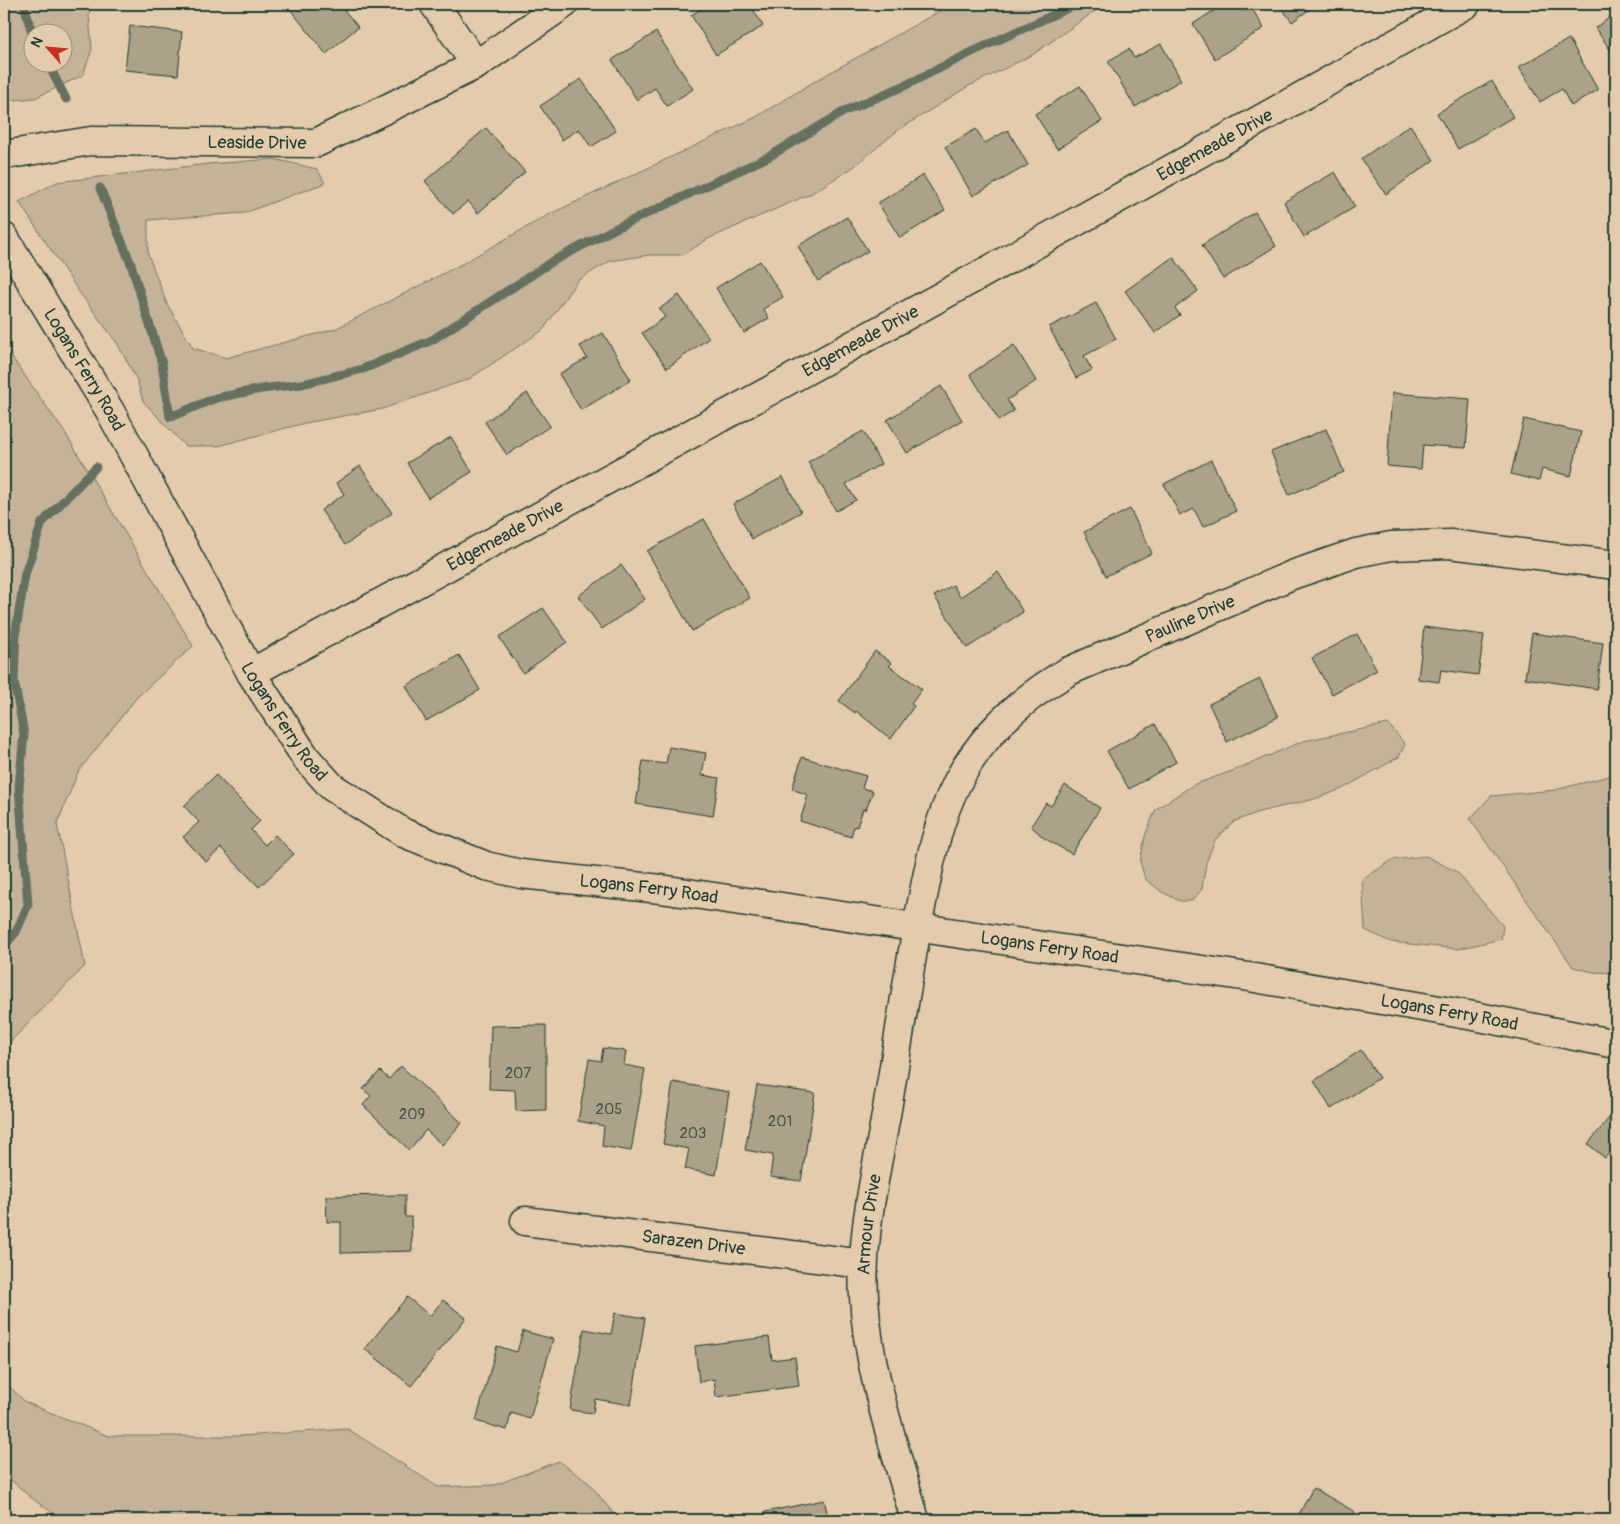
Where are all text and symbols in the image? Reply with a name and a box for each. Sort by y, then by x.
north arrow [22,22,72,72]
text: N [27,34,47,50]
street label: Edgemeade Drive [1153,103,1277,186]
street label: Leaside Drive [207,131,307,154]
street label: Edgemeade Drive [798,300,923,382]
street label: Logans Ferry Road [39,304,130,435]
street label: Edgemeade Drive [443,494,567,576]
street label: Pauline Drive [1142,589,1238,648]
street label: Logans Ferry Road [236,658,333,786]
street label: Logans Ferry Road [579,869,720,909]
street label: Logans Ferry Road [979,925,1120,969]
street label: Logans Ferry Road [1379,989,1520,1036]
house number: 207 [505,1064,531,1083]
house number: 205 [596,1100,622,1119]
house number: 209 [399,1105,425,1124]
house number: 201 [768,1112,792,1131]
house number: 203 [679,1124,707,1143]
street label: Armour Drive [852,1172,886,1275]
street label: Sarazen Drive [641,1224,747,1260]

